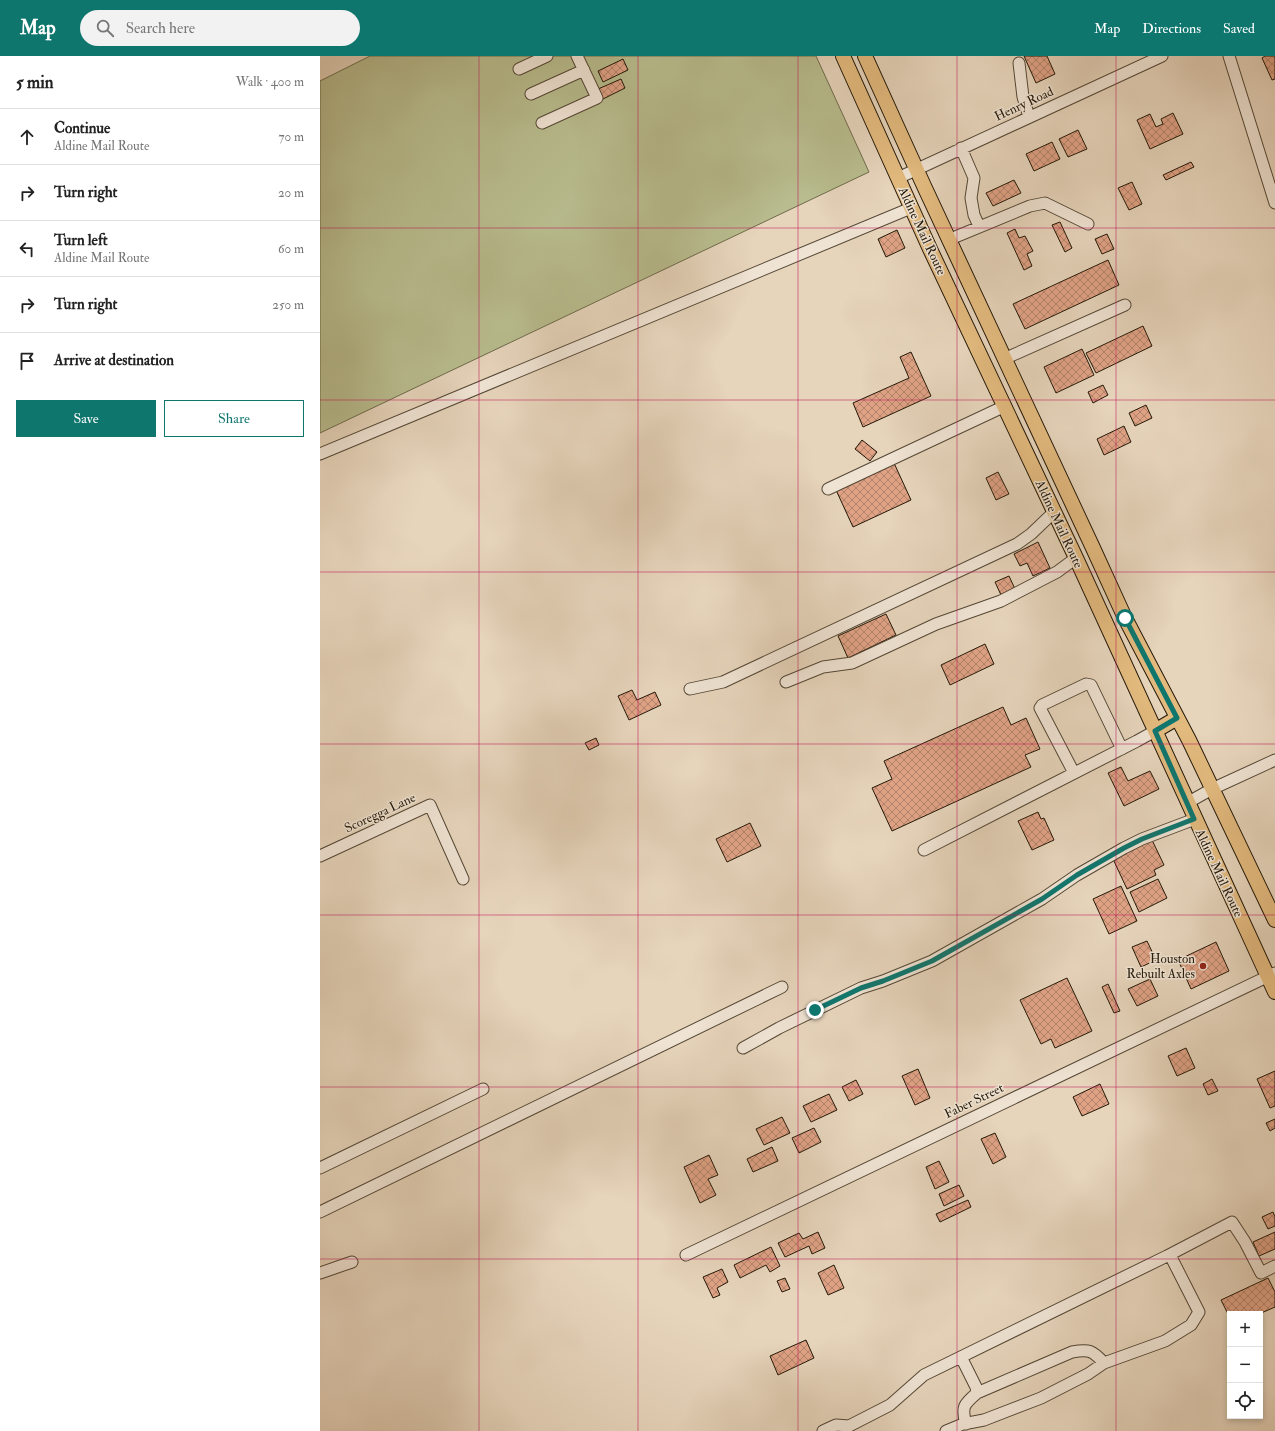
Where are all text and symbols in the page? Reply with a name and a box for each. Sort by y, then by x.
search box [80,10,360,46]
text: Map [20,16,56,40]
icon: search [94,17,116,39]
text: Search here [126,19,195,38]
text: Map [1094,20,1120,37]
text: Directions [1142,20,1201,37]
text: Saved [1223,20,1255,37]
text: 5 min [16,72,54,93]
text: Walk · 400 m [236,74,304,90]
street label: Henry Road [992,83,1057,125]
text: Continue [54,119,110,138]
icon: ahead [16,126,38,148]
text: 70 m [279,129,304,145]
text: Aldine Mail Route [54,138,149,154]
icon: right [16,182,38,204]
text: Turn right [54,183,117,202]
street label: Aldine Mail Route [894,183,950,278]
text: 20 m [278,185,304,201]
text: Turn left [54,231,108,250]
icon: left [16,238,38,260]
text: 60 m [278,241,304,257]
text: Aldine Mail Route [54,250,149,266]
icon: right [16,294,38,316]
text: Turn right [54,295,117,314]
text: 250 m [272,297,304,313]
icon: arrive [16,350,38,372]
text: Arrive at destination [54,351,174,370]
button: Save [16,400,156,437]
button: Share [164,400,304,437]
street label: Aldine Mail Route [1031,476,1087,571]
route start [1116,609,1134,627]
street label: Scoregga Lane [342,789,419,836]
street label: Aldine Mail Route [1191,825,1247,920]
place label: Houston Rebuilt Axles [1126,951,1196,982]
marker: Houston Rebuilt Axles [1198,961,1208,971]
route end [806,1001,824,1019]
street label: Faber Street [942,1080,1006,1122]
map controls [1227,1311,1263,1419]
button: + [1227,1311,1263,1347]
button: − [1227,1347,1263,1383]
button: locate [1227,1383,1263,1419]

